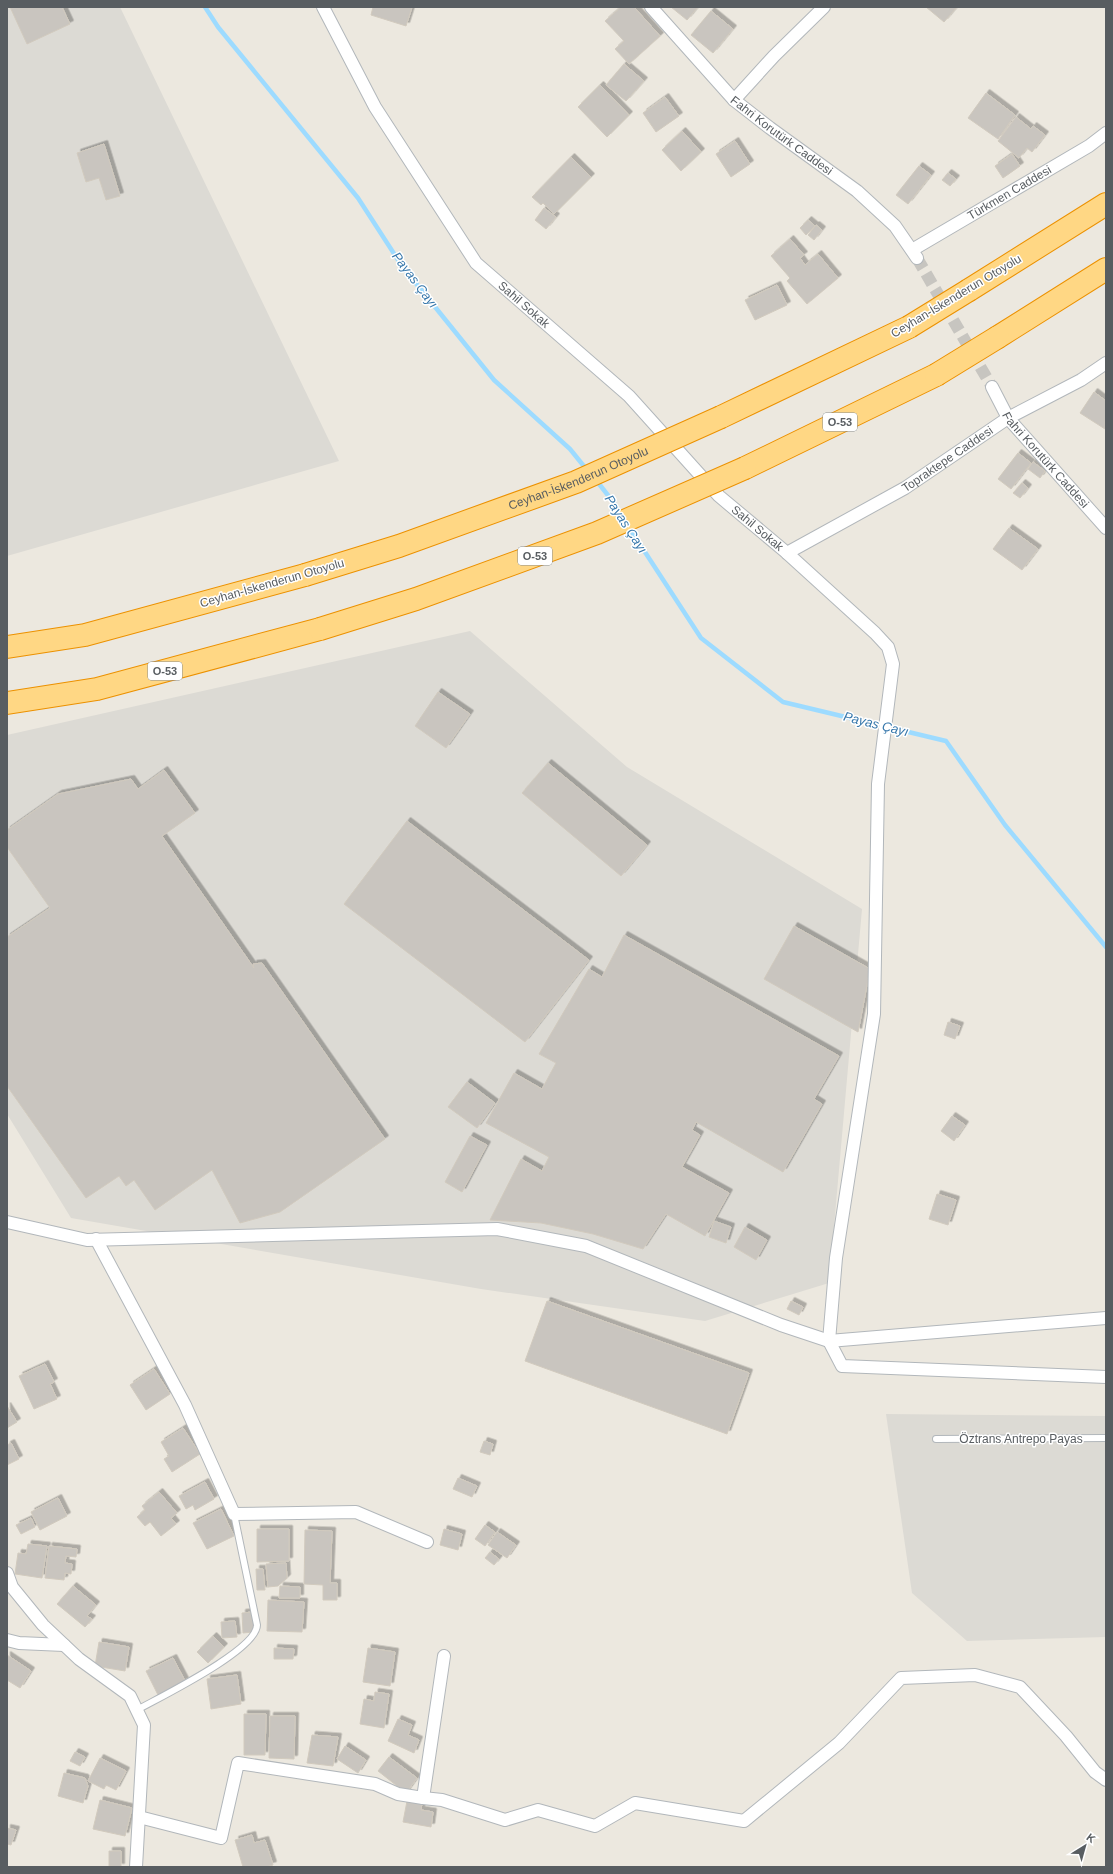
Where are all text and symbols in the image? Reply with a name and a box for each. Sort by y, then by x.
street label: Fahri Korutürk Caddesi [728,93,835,178]
street label: Türkmen Caddesi [965,163,1054,223]
water label: Payas Çayı [389,249,441,311]
street label: Ceyhan-İskenderun Otoyolu [888,252,1024,340]
street label: Sahil Sokak [495,279,553,331]
street label: Fahri Korutürk Caddesi [999,410,1092,511]
road number: O-53 [823,413,857,431]
street label: Topraktepe Caddesi [899,423,996,495]
street label: Ceyhan-İskenderun Otoyolu [506,444,650,513]
water label: Payas Çayı [602,492,651,556]
street label: Sahil Sokak [729,502,787,555]
road number: O-53 [518,547,552,565]
street label: Ceyhan-İskenderun Otoyolu [198,556,346,610]
road number: O-53 [148,662,182,680]
water label: Payas Çayı [842,709,910,739]
street label: Öztrans Antrepo Payas [959,1432,1083,1446]
north arrow [1065,1826,1105,1866]
text: K [1084,1831,1098,1845]

